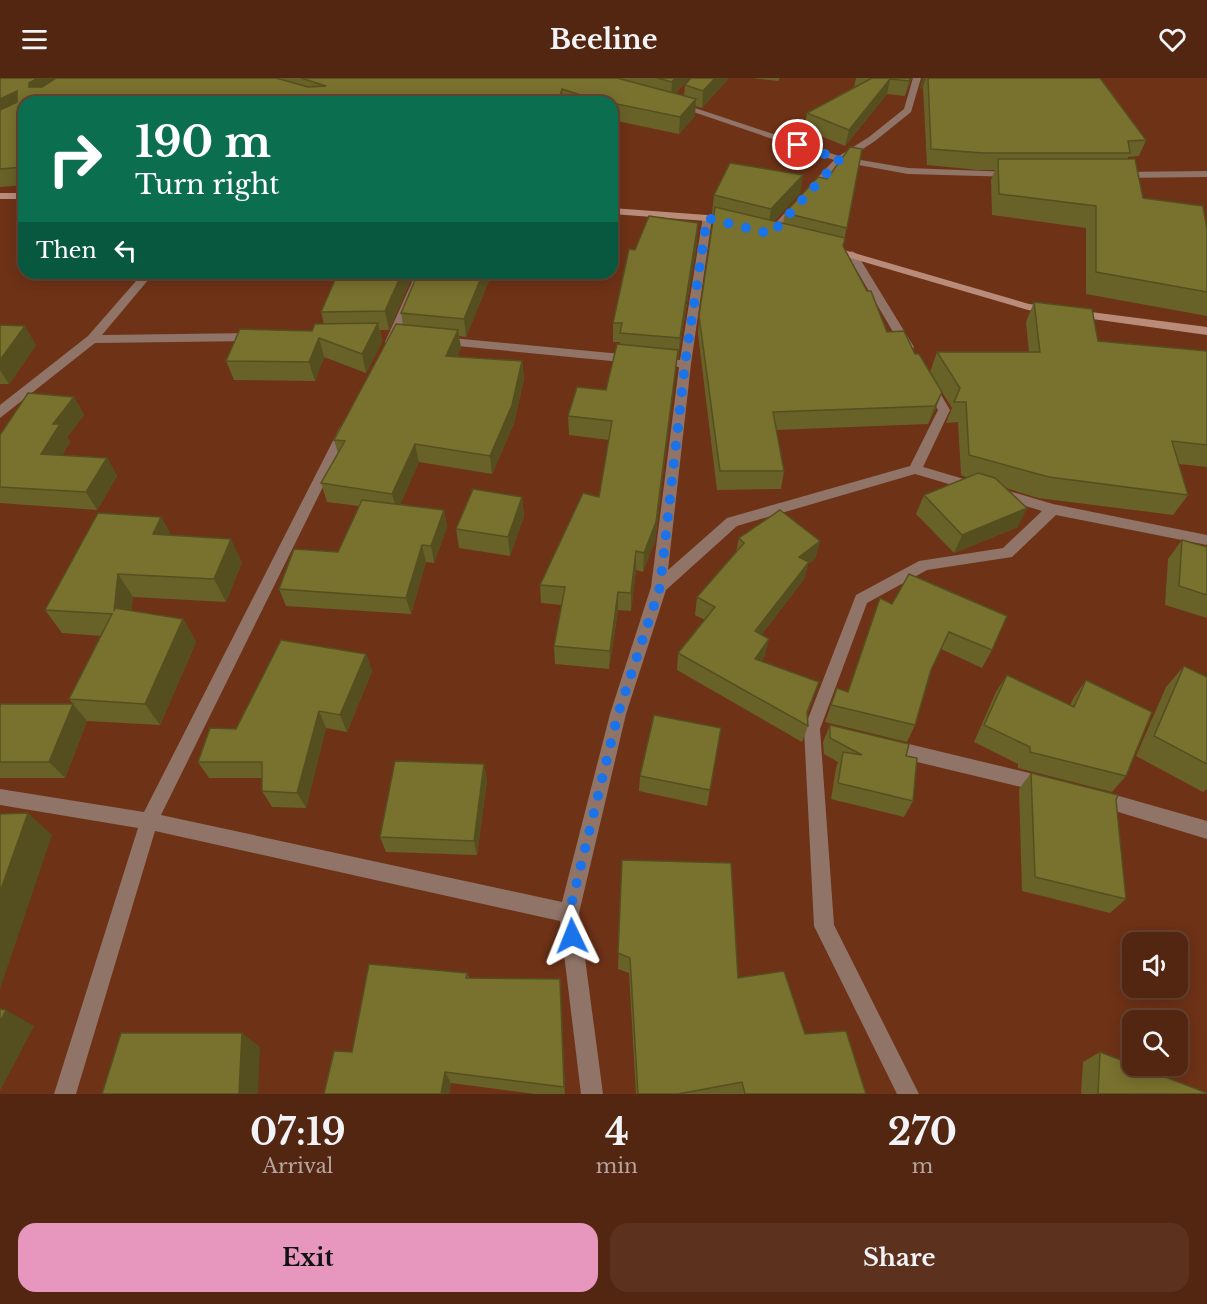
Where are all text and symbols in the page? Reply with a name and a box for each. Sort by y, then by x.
icon: menu [18,23,51,56]
text: Beeline [550,23,657,56]
icon: heart [1156,23,1189,56]
text: 190 m [135,116,271,168]
pin [772,119,823,170]
icon: right [36,120,114,198]
icon: arrive [781,128,814,161]
text: Turn right [135,168,279,201]
icon: left [109,234,142,267]
text: Then [36,237,97,264]
position arrow [540,904,604,968]
map controls [1122,932,1188,1076]
button: sound [1122,932,1188,998]
button: search [1122,1010,1188,1076]
text: 07:19 [250,1110,346,1155]
text: 4 [605,1110,629,1155]
text: 270 [888,1110,957,1155]
text: Arrival [263,1154,333,1178]
text: min [596,1154,638,1178]
text: m [912,1154,933,1178]
button: Exit [18,1223,598,1292]
button: Share [610,1223,1189,1292]

